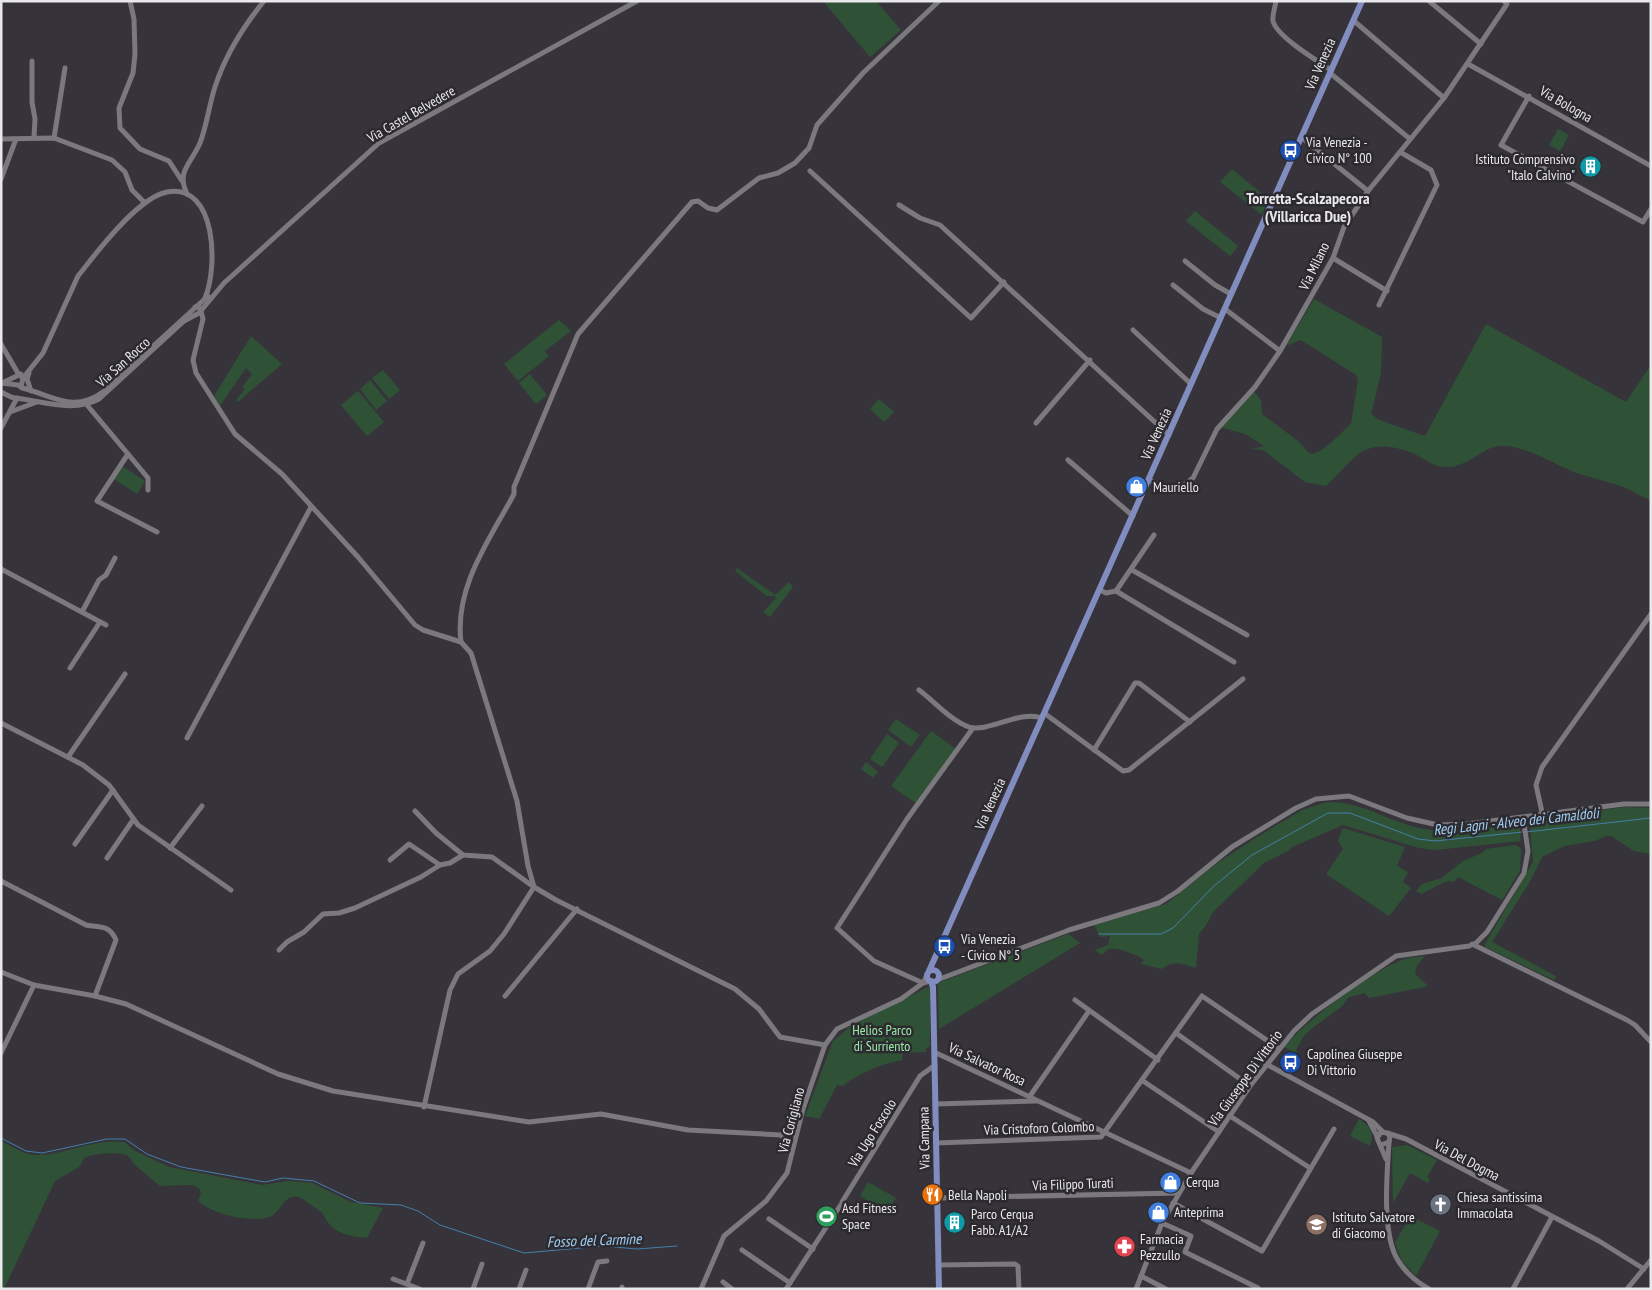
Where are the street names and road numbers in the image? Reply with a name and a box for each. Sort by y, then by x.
street label: Via Venezia [1300,35,1339,94]
street label: Via Castel Belvedere [363,81,458,147]
street label: Via Bologna [1536,81,1596,126]
street label: Via Milano [1294,239,1333,294]
street label: Via San Rocco [92,333,154,392]
street label: Via Venezia [1136,405,1175,464]
street label: Via Venezia [970,775,1009,834]
street label: Via Giuseppe Di Vittorio [1203,1026,1286,1130]
street label: Via Salvator Rosa [945,1038,1028,1090]
street label: Via Corigliano [773,1085,808,1156]
street label: Via Ugo Foscolo [843,1096,900,1171]
street label: Via Campana [914,1107,934,1170]
street label: Via Cristoforo Colombo [982,1117,1095,1139]
street label: Via Del Dogma [1430,1135,1503,1185]
street label: Via Filippo Turati [1031,1174,1114,1194]

